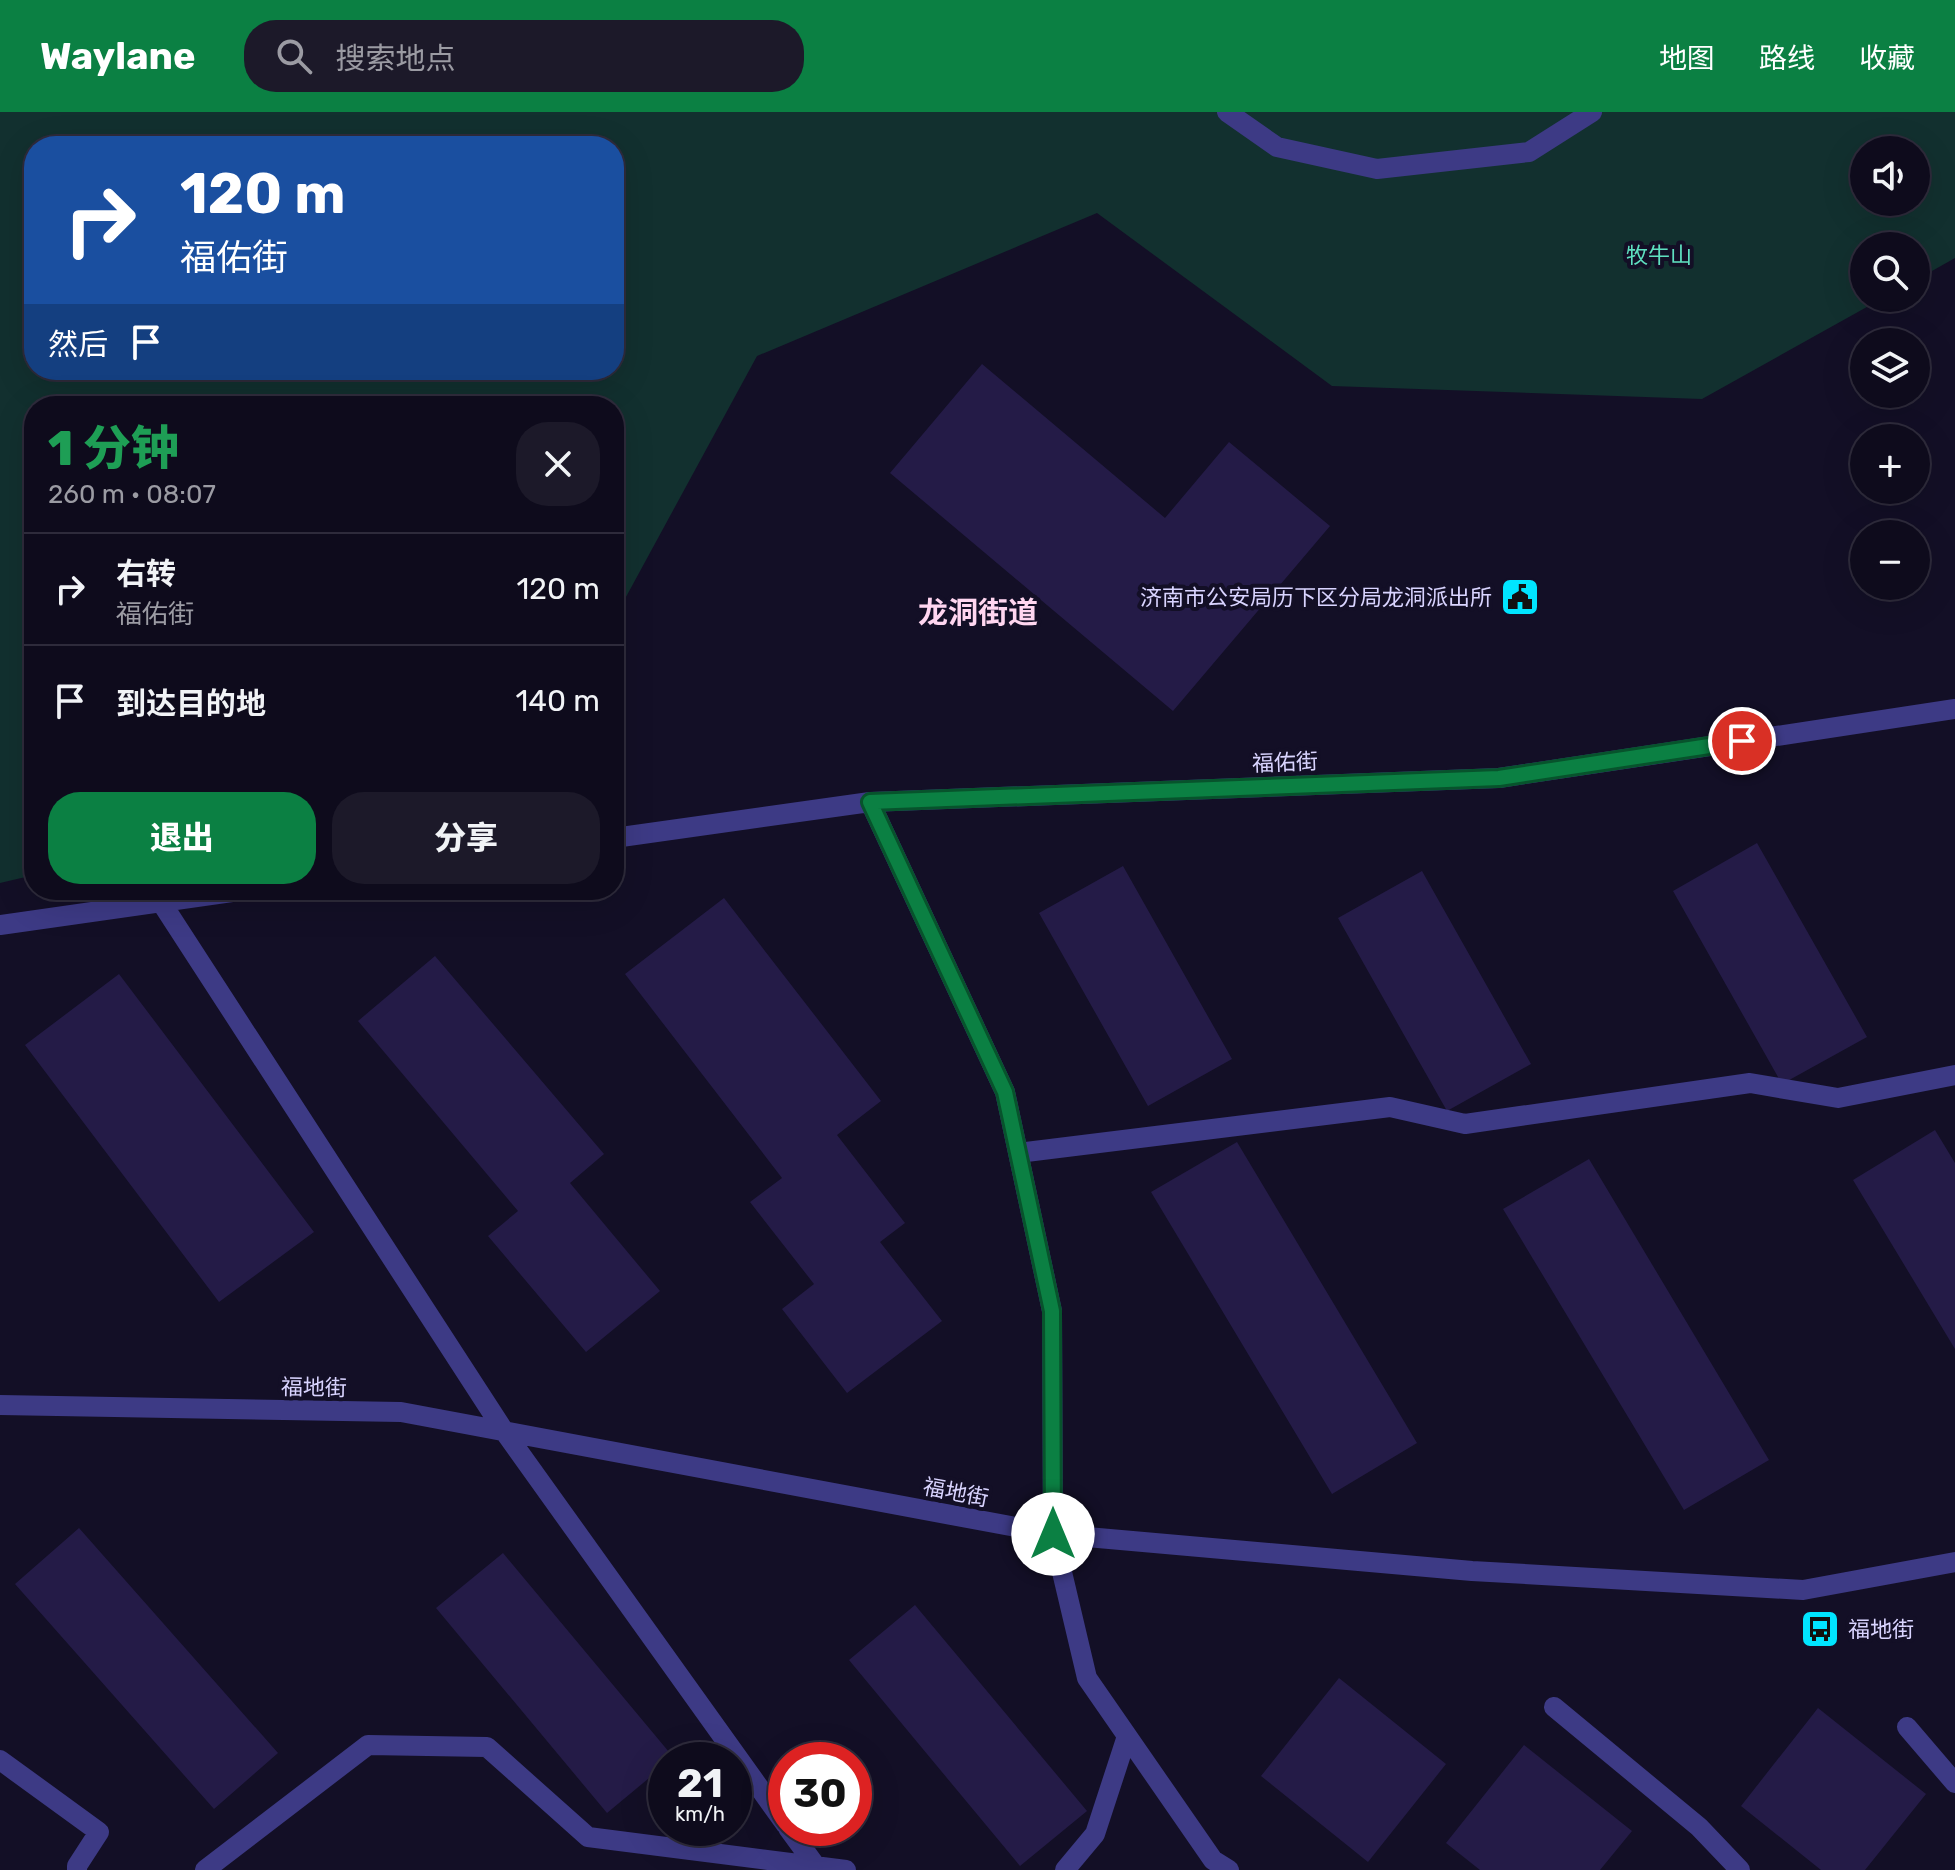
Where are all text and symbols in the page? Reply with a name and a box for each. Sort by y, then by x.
search box [244,20,804,92]
text: Waylane [40,33,196,79]
icon: search [272,34,316,78]
text: 搜索地点 [336,41,456,77]
text: 地图 [1659,42,1715,75]
text: 路线 [1759,42,1815,75]
text: 收藏 [1859,42,1915,75]
map controls [1850,136,1930,600]
button: sound [1850,136,1930,216]
text: 120 m [180,161,346,227]
icon: right [48,168,152,272]
button: search [1850,232,1930,312]
text: 福佑街 [180,236,288,279]
park label: 牧牛山 [1626,242,1692,269]
icon: arrive [124,320,168,364]
text: 然后 [48,327,108,363]
button: layers [1850,328,1930,408]
text: 1 分钟 [48,420,179,477]
button: close [516,422,600,506]
button: + [1850,424,1930,504]
text: 260 m · 08:07 [48,479,216,510]
button: − [1850,520,1930,600]
text: 右转 [116,556,176,592]
icon: right [48,567,92,611]
text: 120 m [516,571,600,607]
public building icon: 济南市公安局历下区分局龙洞派出所 [1499,576,1541,618]
place label: 济南市公安局历下区分局龙洞派出所 [1140,584,1492,611]
district label: 龙洞街道 [918,595,1038,631]
text: 福佑街 [116,599,194,630]
icon: arrive [48,679,92,723]
text: 140 m [515,683,600,719]
text: 到达目的地 [116,686,266,722]
pin [1708,707,1776,775]
icon: arrive [1720,719,1764,763]
street label: 福佑街 [1252,748,1318,777]
button: 退出 [48,792,316,884]
button: 分享 [332,792,600,884]
street label: 福地街 [281,1373,347,1402]
street label: 福地街 [921,1473,991,1512]
position arrow [1011,1492,1095,1576]
bus stop icon: 福地街 [1799,1608,1841,1650]
place label: 福地街 [1848,1616,1914,1643]
speed limit sign: 30 [768,1742,872,1846]
text: 21 [677,1760,723,1807]
text: km/h [675,1802,725,1826]

